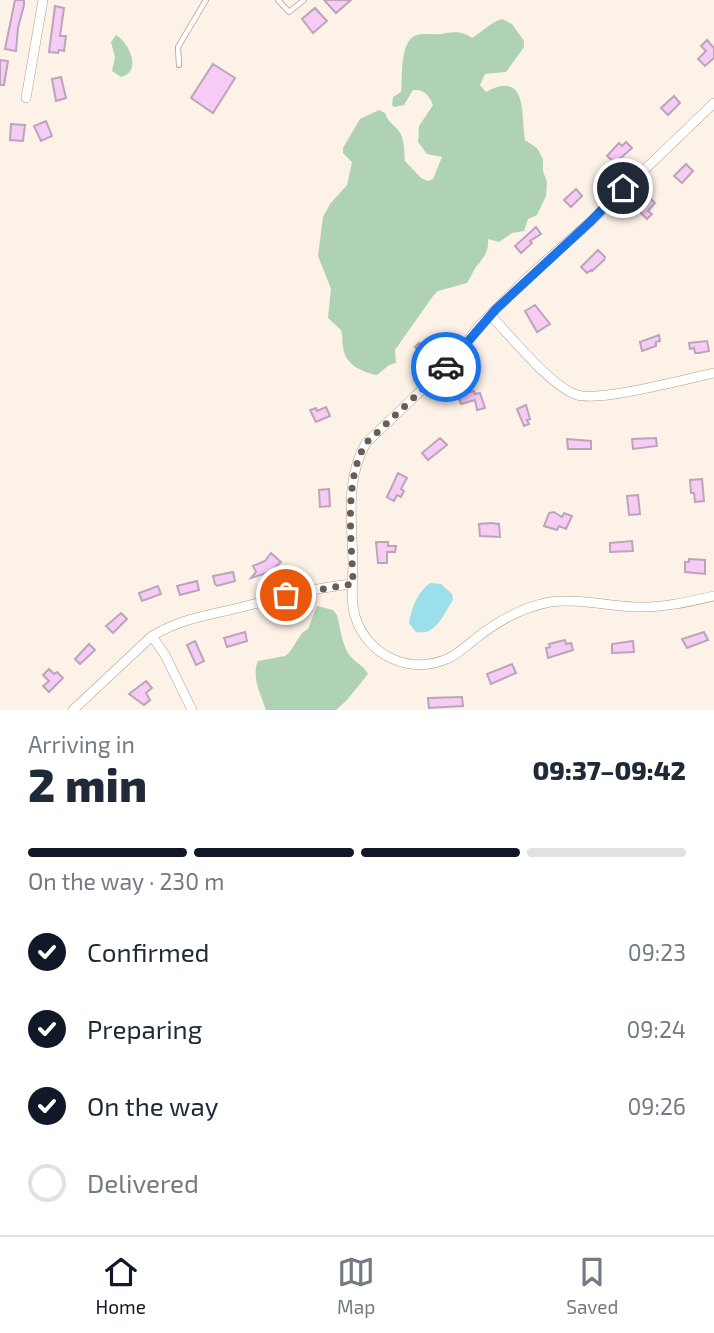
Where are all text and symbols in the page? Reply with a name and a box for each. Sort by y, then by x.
pin [593,158,653,218]
icon: home [604,169,642,207]
courier [411,332,481,402]
icon: car [427,348,465,386]
pin [256,565,316,625]
icon: bag [267,576,305,614]
text: Arriving in [28,730,135,758]
text: 09:37–09:42 [533,754,686,785]
text: 2 min [28,756,147,811]
text: On the way · 230 m [28,867,224,895]
icon: check [28,933,66,971]
text: Confirmed [87,936,210,967]
text: 09:23 [628,938,686,966]
icon: check [28,1010,66,1048]
text: Preparing [87,1013,202,1044]
text: 09:24 [626,1015,686,1043]
icon: check [28,1087,66,1125]
text: On the way [87,1090,218,1121]
text: 09:26 [627,1092,686,1120]
text: Delivered [87,1167,199,1198]
tab: Home [96,1253,146,1318]
tab: Map [337,1253,375,1318]
tab: Saved [566,1253,618,1318]

